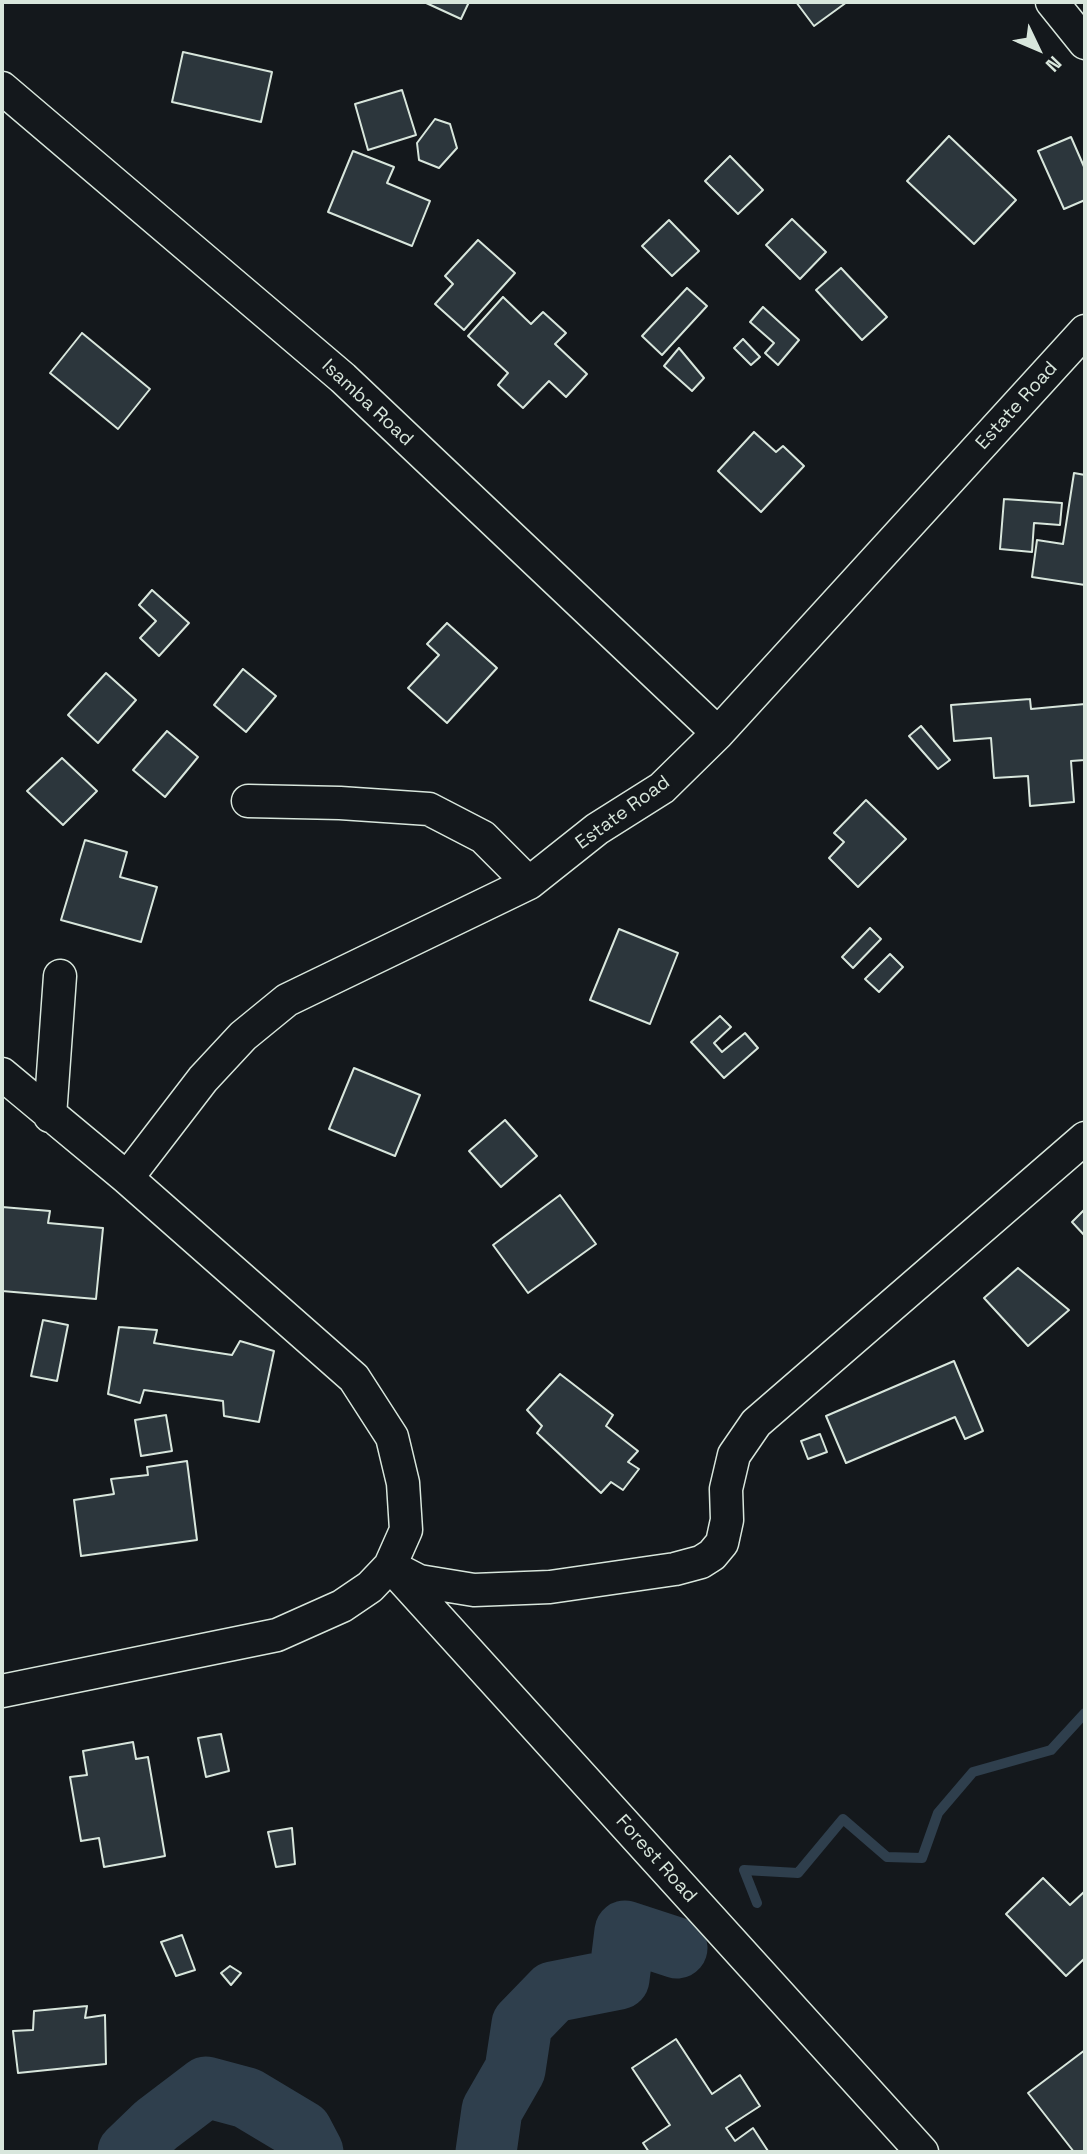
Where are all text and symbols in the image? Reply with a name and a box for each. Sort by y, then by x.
north arrow [1003,14,1073,84]
text: N [1040,51,1067,77]
street label: Isamba Road [317,355,417,451]
street label: Estate Road [972,357,1062,455]
street label: Estate Road [572,771,674,855]
street label: Forest Road [611,1810,701,1908]

